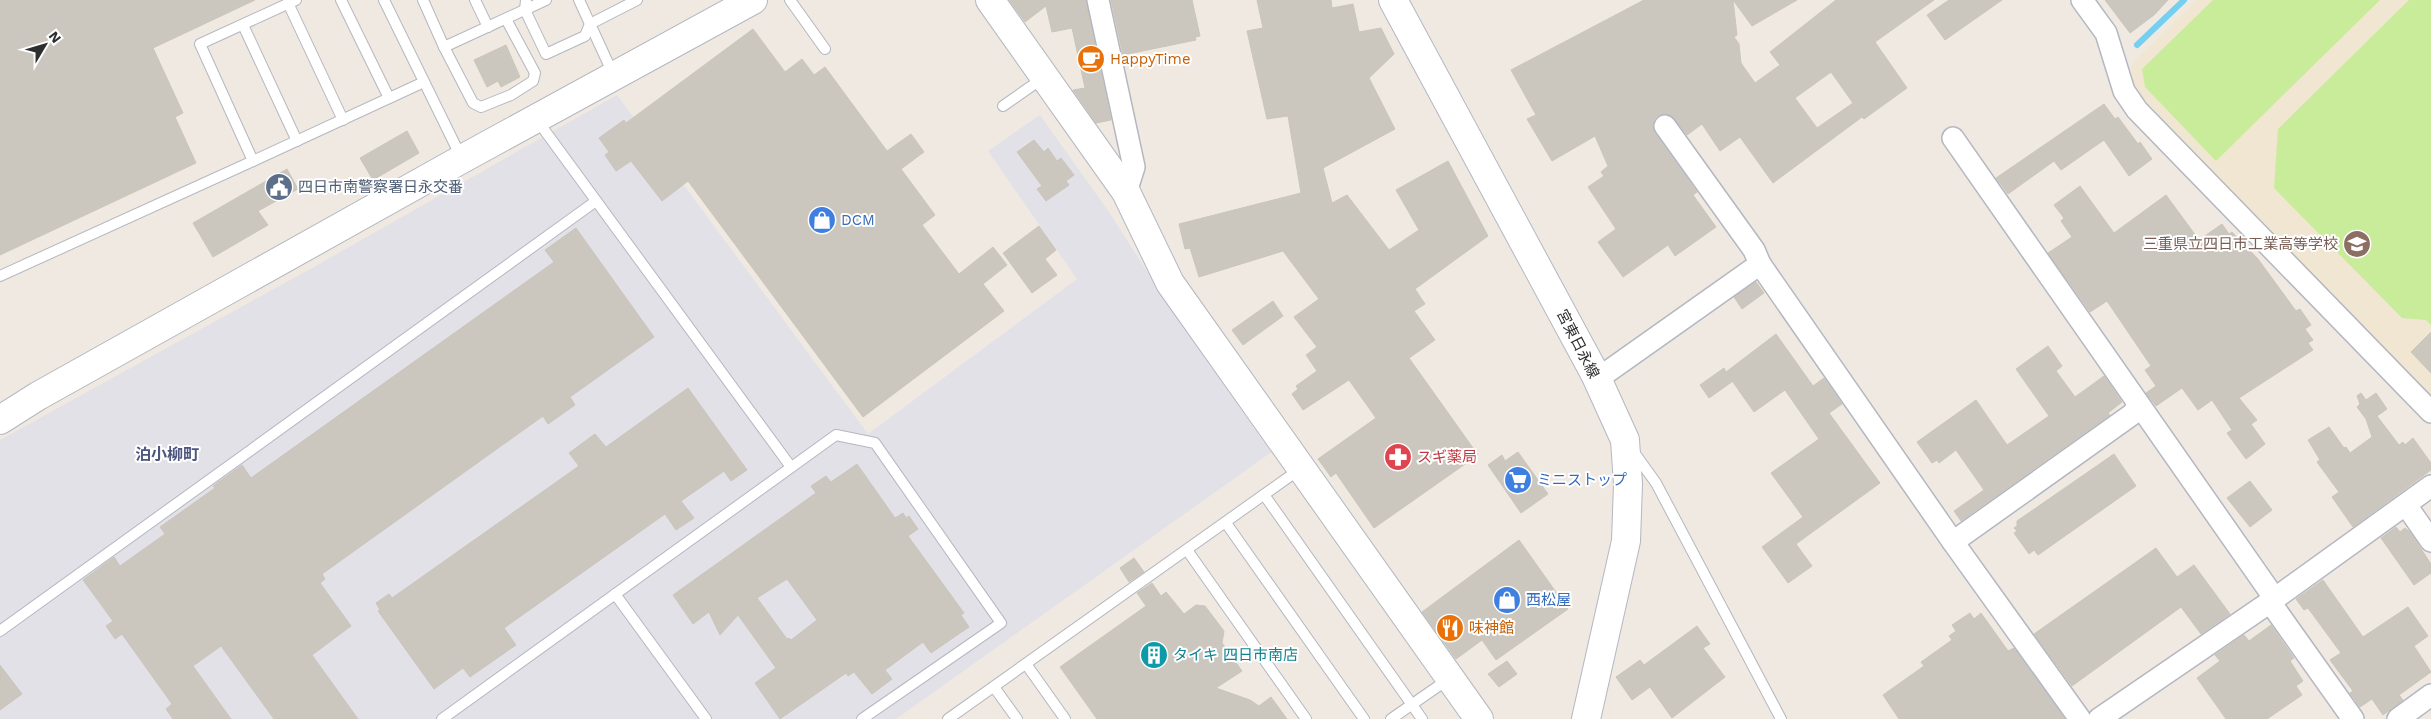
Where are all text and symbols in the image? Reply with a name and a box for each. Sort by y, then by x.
north arrow [20,20,70,70]
text: N [46,28,65,46]
cafe icon: HappyTime [1076,44,1106,74]
place label: HappyTime [1110,50,1191,68]
public building icon: 四日市南警察署日永交番 [264,172,294,202]
place label: 四日市南警察署日永交番 [298,178,463,196]
shop icon: DCM [807,205,837,235]
place label: DCM [841,211,875,229]
school or university icon: 三重県立四日市工業高等学校 [2342,229,2372,259]
place label: 三重県立四日市工業高等学校 [2143,235,2338,253]
street label: 宮東日永線 [1553,306,1603,382]
pharmacy icon: スギ薬局 [1383,442,1413,472]
district label: 泊小柳町 [135,445,199,464]
place label: スギ薬局 [1417,448,1477,466]
supermarket icon: ミニストップ [1503,465,1533,495]
place label: ミニストップ [1537,471,1627,489]
shop icon: 西松屋 [1492,585,1522,615]
place label: 西松屋 [1526,591,1571,609]
restaurant icon: 味神館 [1435,613,1465,643]
place label: 味神館 [1469,619,1514,637]
building icon: タイキ 四日市南店 [1139,640,1169,670]
place label: タイキ 四日市南店 [1173,646,1298,664]

